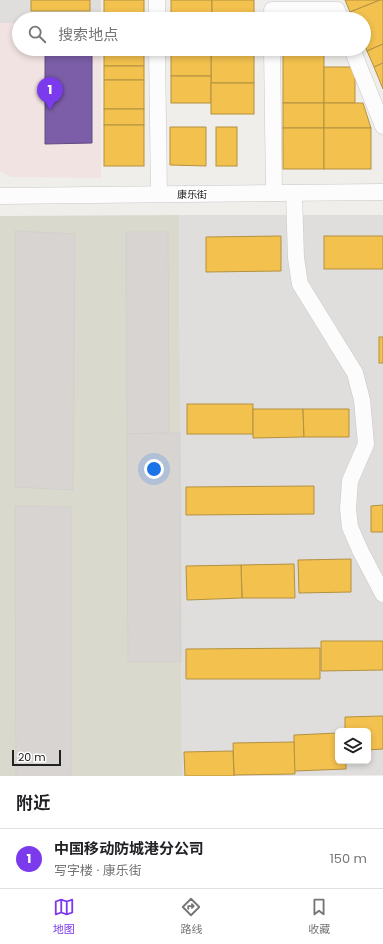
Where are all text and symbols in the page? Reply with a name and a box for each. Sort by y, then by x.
search box [12,12,371,56]
icon: search [26,23,48,45]
text: 搜索地点 [58,24,118,45]
pin: 1 [37,77,63,110]
street label: 康乐街 [177,187,207,202]
your location [144,459,164,479]
map controls [335,728,371,764]
button: layers [335,728,371,764]
scale bar [12,748,61,767]
text: 20 m [18,749,46,765]
text: 附近 [16,791,50,815]
text: 中国移动防城港分公司 [54,838,204,859]
text: 1 [27,849,31,868]
text: 150 m [330,849,367,868]
text: 写字楼 · 康乐街 [54,861,142,880]
tab: 地图 [53,896,75,938]
tab: 路线 [180,896,202,938]
tab: 收藏 [308,896,330,938]

